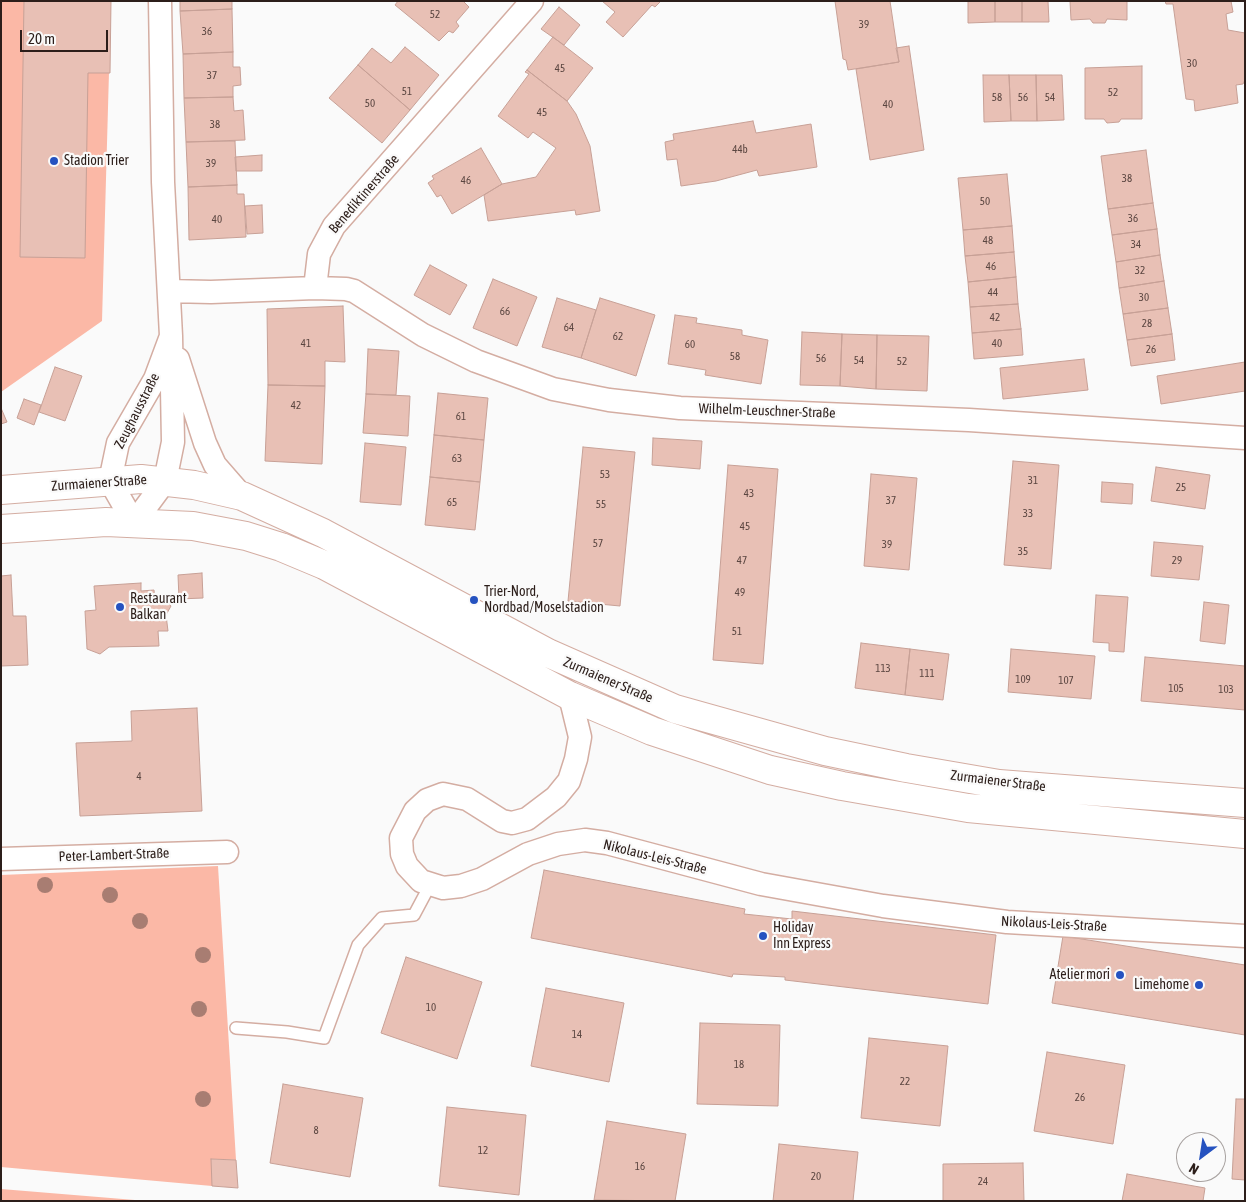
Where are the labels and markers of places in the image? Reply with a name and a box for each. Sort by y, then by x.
place label: Stadion Trier [64,153,129,169]
marker: Stadion Trier [48,155,60,167]
place label: Trier-Nord, Nordbad/Moselstadion [484,584,604,616]
place label: Restaurant Balkan [130,591,187,624]
marker: Trier-Nord, Nordbad/Moselstadion [468,594,480,606]
marker: Restaurant Balkan [114,601,126,613]
place label: Holiday Inn Express [773,920,831,952]
marker: Holiday Inn Express [757,930,769,942]
place label: Atelier mori [1050,967,1110,983]
marker: Atelier mori [1114,969,1126,981]
place label: Limehome [1134,977,1189,993]
marker: Limehome [1193,979,1205,991]

